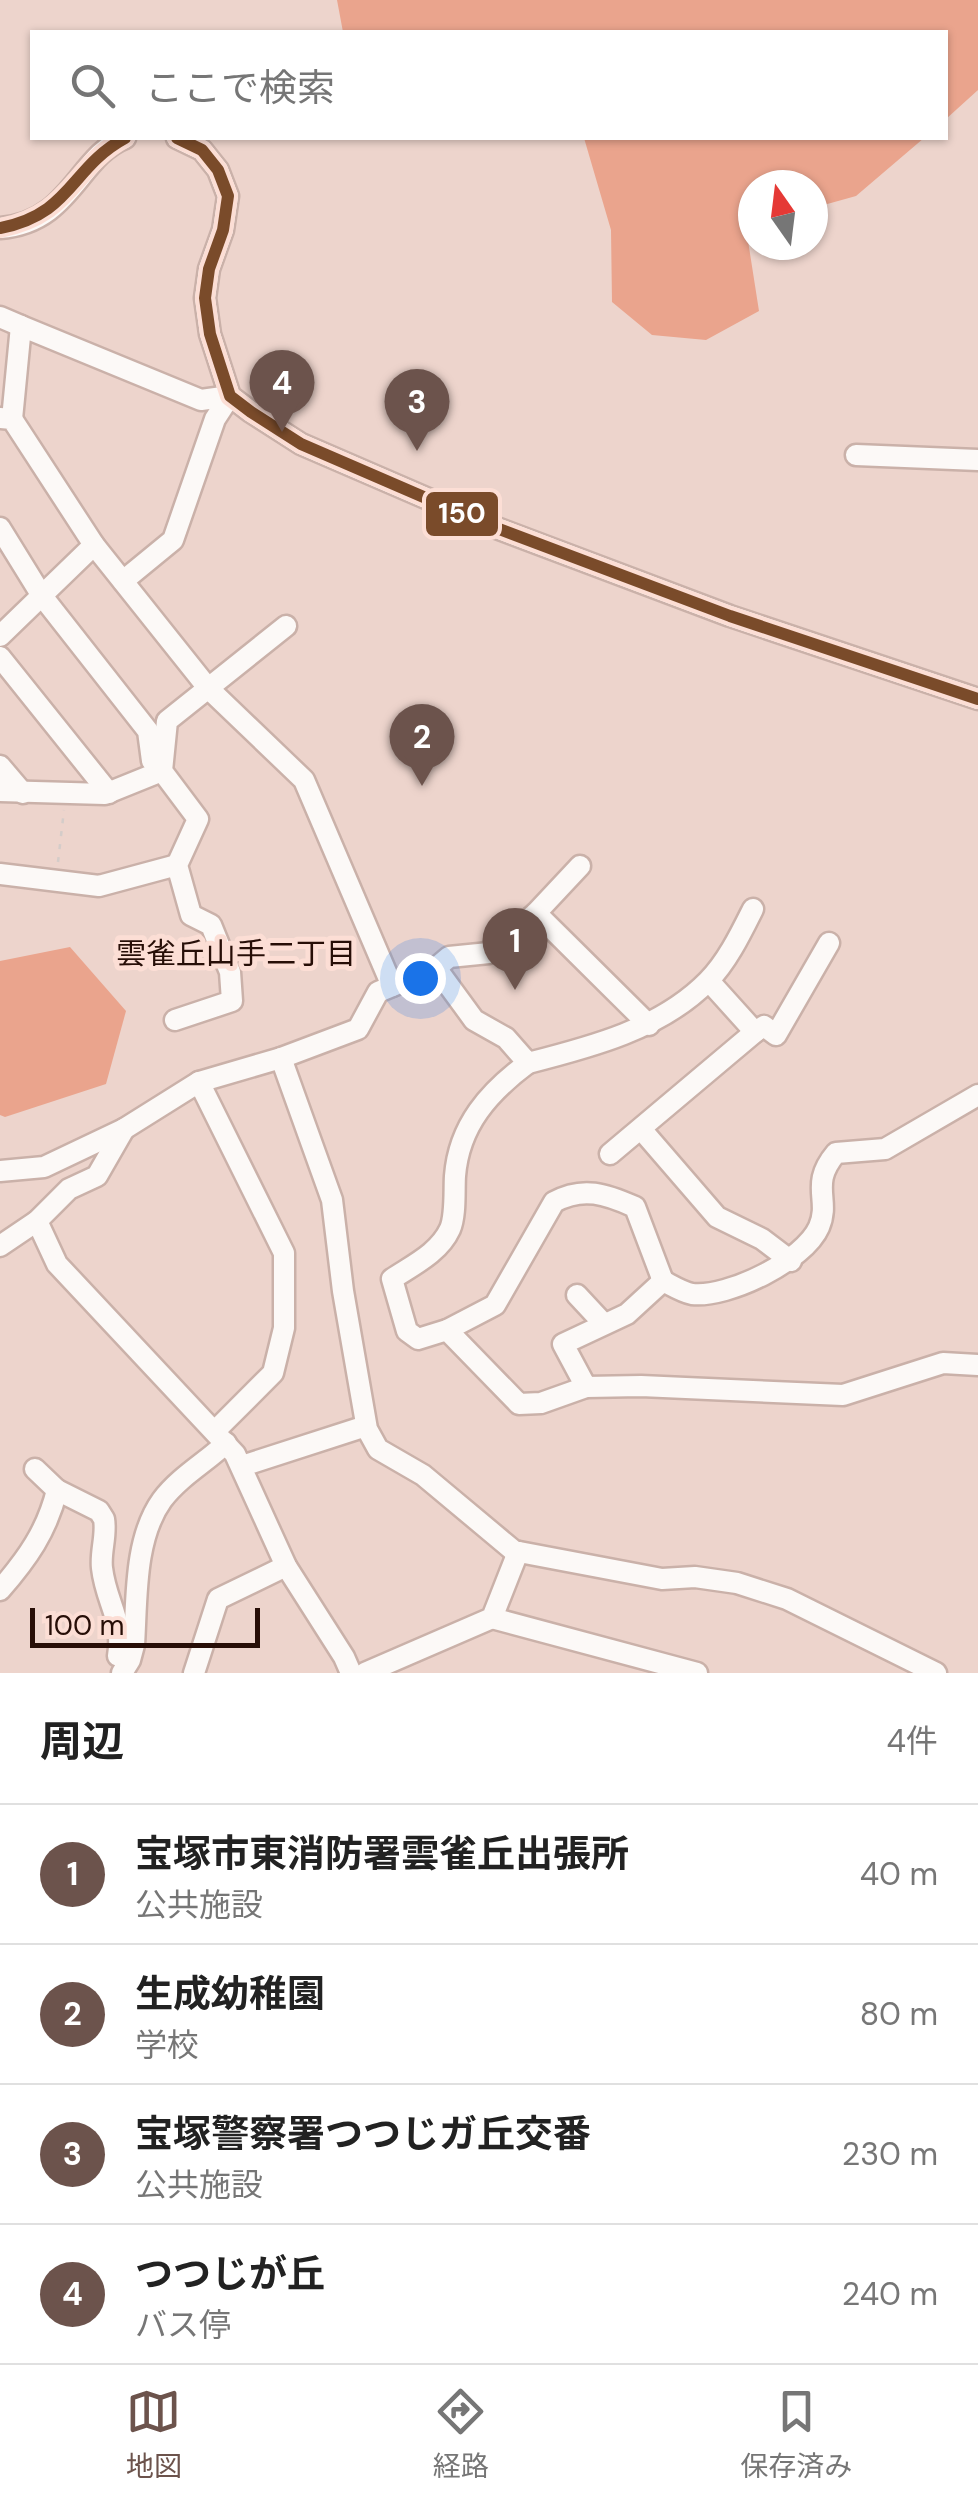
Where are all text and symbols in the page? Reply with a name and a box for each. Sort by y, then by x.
search box [30,30,948,140]
icon: search [65,58,120,113]
text: ここで検索 [145,63,335,113]
north arrow [738,170,828,260]
pin: 4 [250,350,314,432]
pin: 3 [384,368,450,451]
line badge: 150 [424,490,500,538]
text: 150 [438,495,486,532]
pin: 2 [390,704,454,786]
pin: 1 [482,908,548,990]
district label: 雲雀丘山手二丁目 [116,934,356,973]
your location [395,953,446,1004]
scale bar [30,1603,260,1648]
text: 100 m [45,1607,124,1644]
text: 周辺 [40,1714,124,1769]
text: 4件 [887,1720,938,1762]
text: 宝塚市東消防署雲雀丘出張所 [135,1829,629,1879]
text: 1 [67,1853,78,1895]
text: 40 m [860,1853,938,1895]
text: 公共施設 [135,1884,263,1926]
text: 生成幼稚園 [135,1969,325,2019]
text: 2 [63,1993,82,2035]
text: 80 m [860,1993,938,2035]
text: 学校 [135,2024,199,2066]
text: 宝塚警察署つつじガ丘交番 [135,2109,591,2159]
text: 3 [63,2133,82,2175]
text: 230 m [842,2133,938,2175]
text: 公共施設 [135,2164,263,2206]
text: つつじが丘 [135,2249,325,2299]
text: 4 [62,2273,83,2315]
text: 240 m [842,2273,938,2315]
text: バス停 [135,2304,231,2346]
tab: 地図 [126,2384,182,2485]
tab: 経路 [433,2384,489,2485]
tab: 保存済み [740,2384,852,2485]

